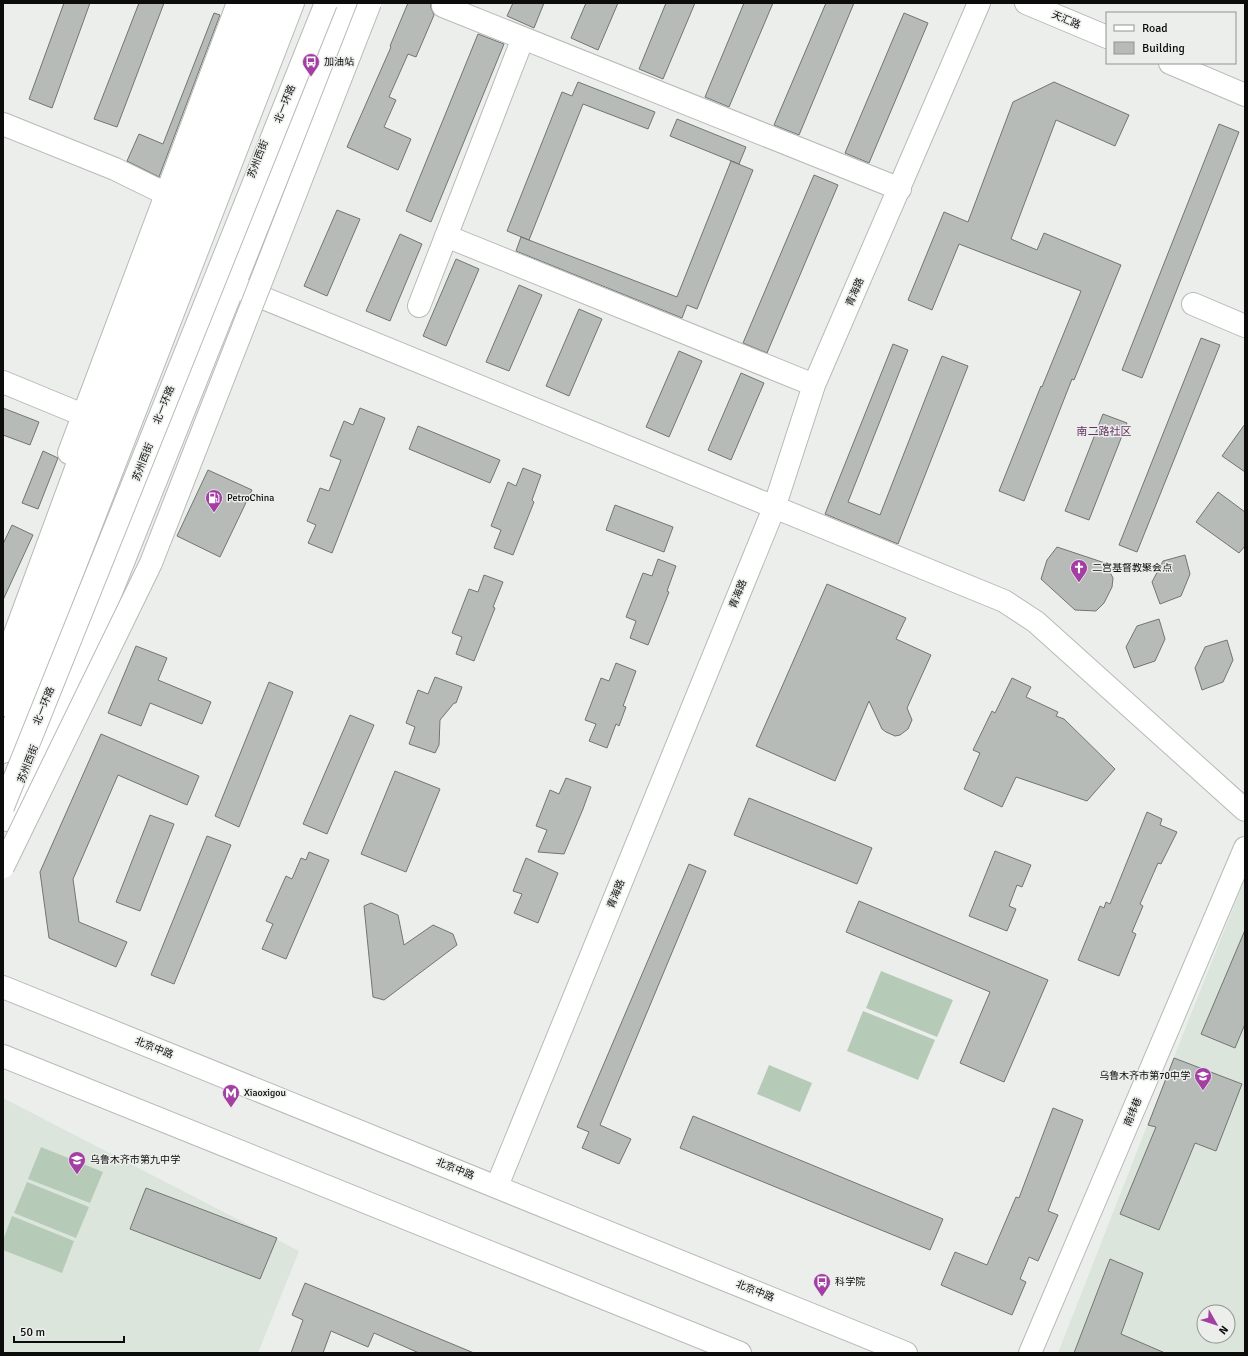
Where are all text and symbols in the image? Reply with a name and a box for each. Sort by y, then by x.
street label: 天汇路 [1050,9,1082,31]
legend [1106,12,1236,64]
text: Road [1142,21,1168,36]
text: Building [1142,41,1185,56]
bus stop icon: 加油站 [301,52,321,77]
place label: 加油站 [324,56,354,68]
street label: 北一环路 [272,83,298,125]
street label: 苏州西街 [245,138,271,180]
street label: 青海路 [843,276,867,308]
street label: 北一环路 [151,384,177,426]
district label: 南二路社区 [1077,425,1132,438]
street label: 苏州西街 [130,441,156,483]
fuel station icon: PetroChina [204,488,224,513]
place label: PetroChina [227,492,274,504]
church icon: 二宫基督教聚会点 [1069,558,1089,583]
place label: 二宫基督教聚会点 [1092,562,1172,574]
street label: 青海路 [727,578,749,610]
street label: 北一环路 [31,685,57,727]
street label: 苏州西街 [15,743,41,785]
street label: 青海路 [605,878,627,910]
street label: 北京中路 [133,1035,175,1061]
school or university icon: 乌鲁木齐市第70中学 [1193,1066,1213,1091]
place label: 乌鲁木齐市第70中学 [1099,1070,1190,1082]
metro station icon: Xiaoxigou [221,1083,241,1108]
place label: Xiaoxigou [244,1087,286,1099]
street label: 南纬巷 [1122,1096,1144,1128]
school or university icon: 乌鲁木齐市第九中学 [67,1150,87,1175]
place label: 乌鲁木齐市第九中学 [90,1154,180,1166]
street label: 北京中路 [434,1156,476,1182]
bus stop icon: 科学院 [812,1272,832,1297]
place label: 科学院 [835,1276,865,1288]
street label: 北京中路 [734,1278,776,1304]
north arrow [1196,1304,1236,1344]
scale bar [14,1318,124,1344]
text: N [1216,1323,1231,1337]
text: 50 m [20,1325,45,1340]

